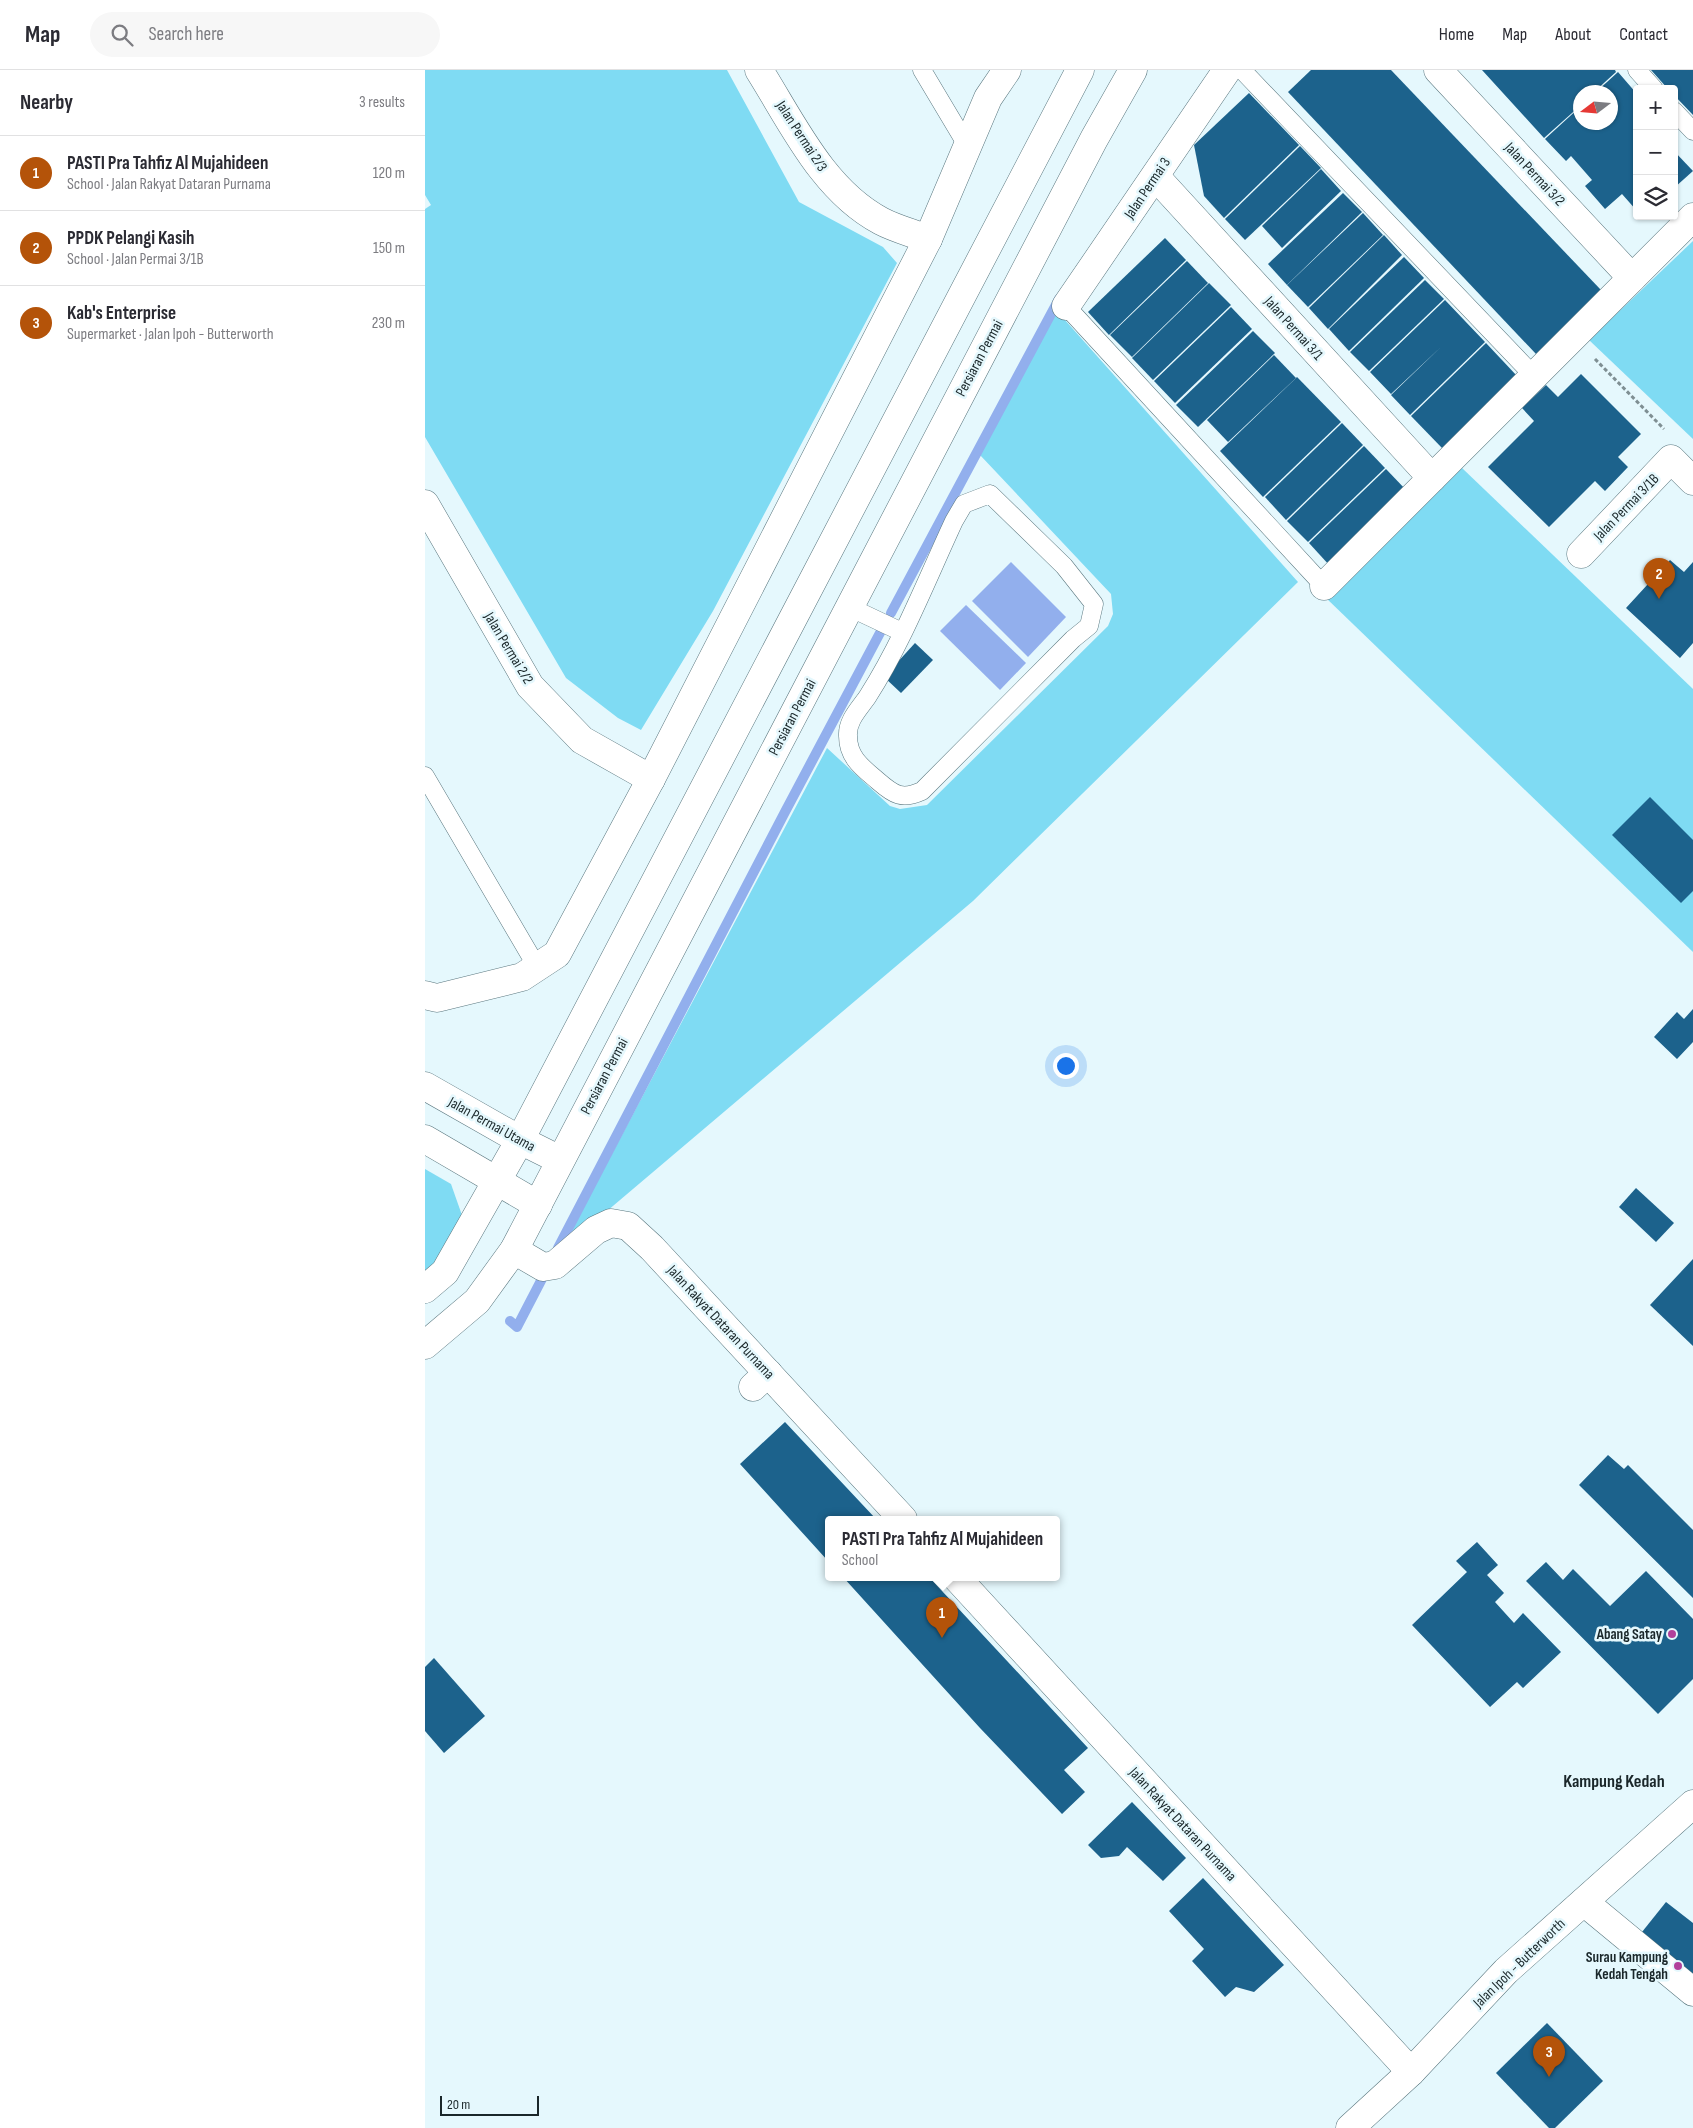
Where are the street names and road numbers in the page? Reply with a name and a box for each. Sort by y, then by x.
street label: Jalan Permai 2/3 [771,96,832,175]
street label: Jalan Permai 3/2 [1500,138,1569,210]
street label: Jalan Permai 3 [1119,154,1175,223]
street label: Jalan Permai 3/1 [1259,292,1328,365]
street label: Persiaran Permai [951,317,1008,400]
street label: Jalan Permai 3/1B [1589,470,1663,546]
street label: Jalan Permai 2/2 [479,608,537,688]
street label: Persiaran Permai [764,676,821,759]
street label: Persiaran Permai [576,1035,633,1118]
street label: Jalan Permai Utama [444,1092,539,1156]
street label: Jalan Rakyat Dataran Purnama [662,1261,779,1384]
street label: Jalan Rakyat Dataran Purnama [1124,1763,1241,1886]
street label: Jalan Ipoh - Butterworth [1469,1915,1569,2013]

